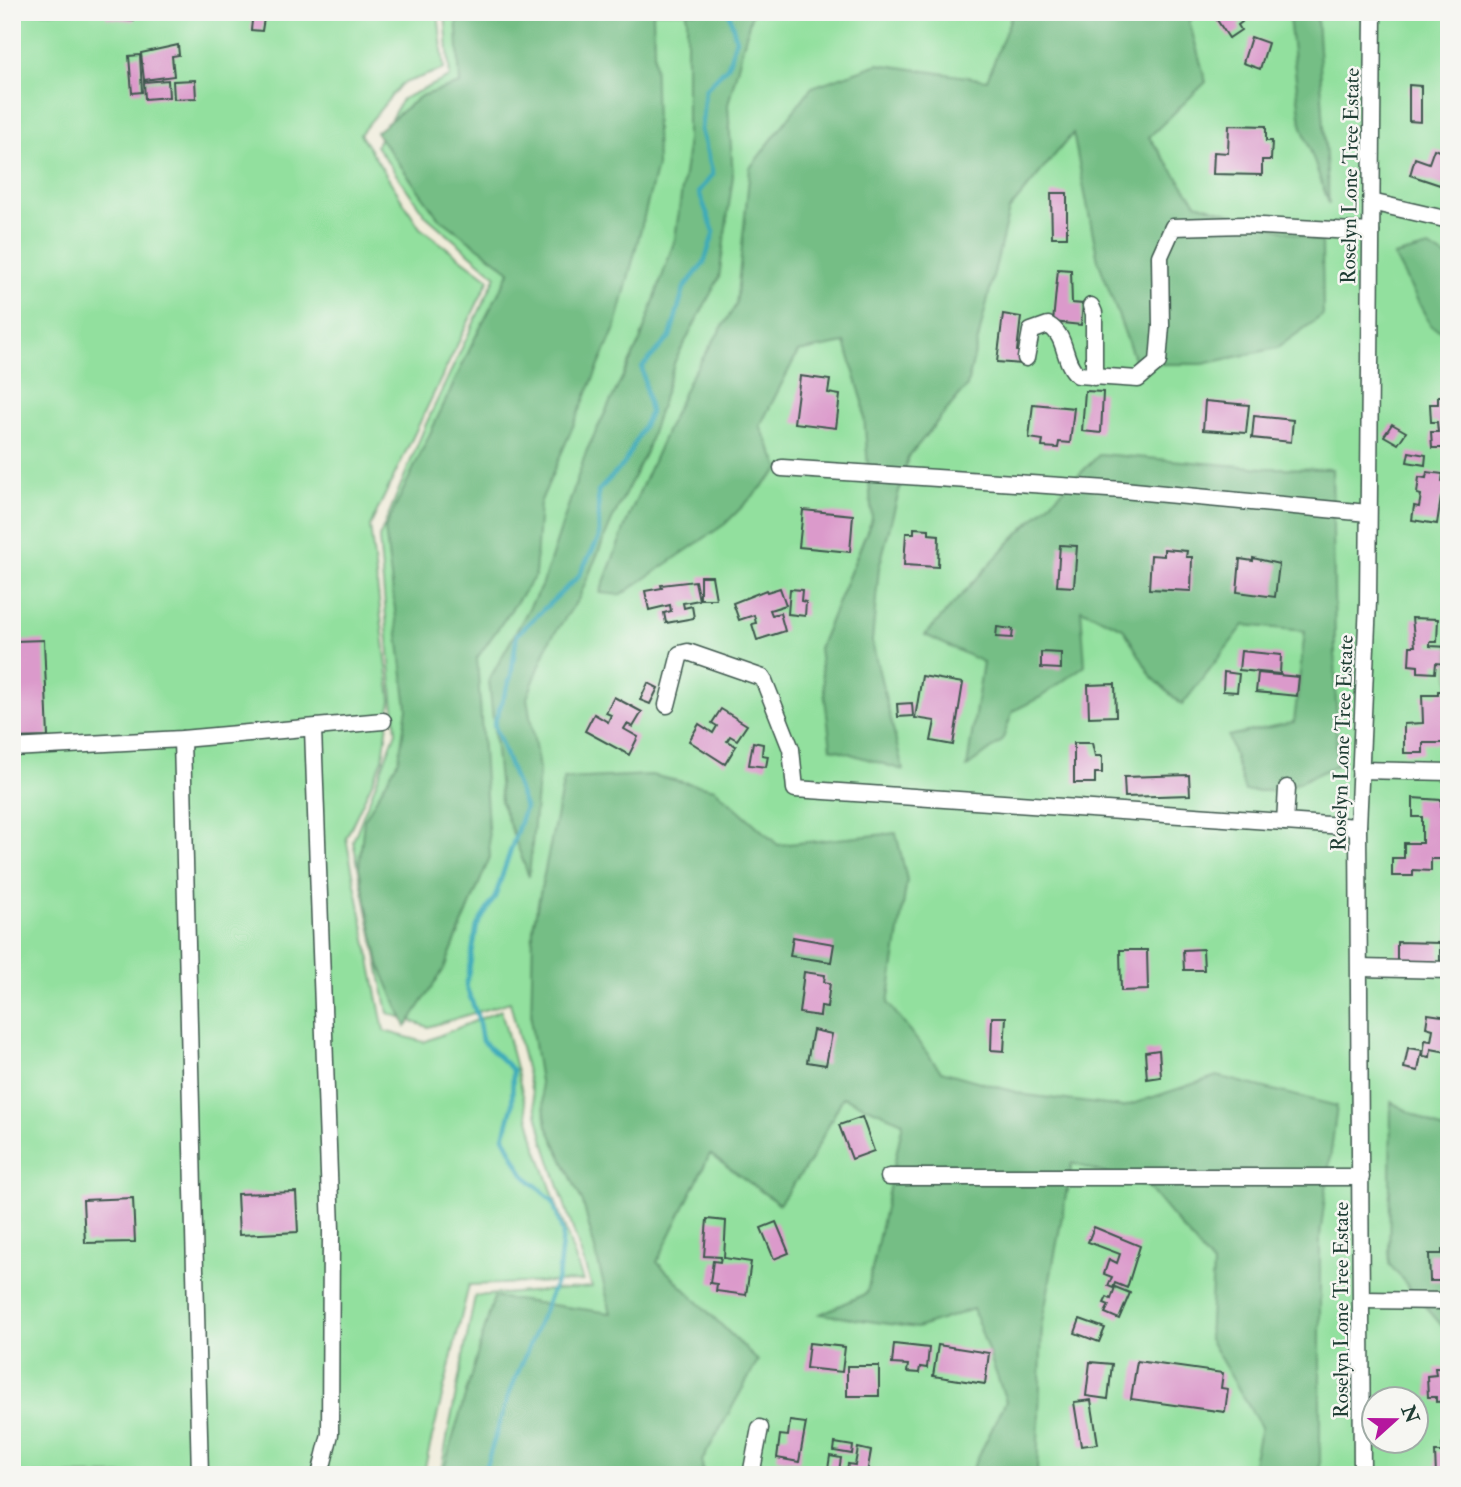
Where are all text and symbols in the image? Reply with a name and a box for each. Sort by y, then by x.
street label: Roselyn Lone Tree Estate [1335,67,1366,285]
street label: Roselyn Lone Tree Estate [1325,634,1360,852]
street label: Roselyn Lone Tree Estate [1328,1202,1355,1418]
north arrow [1360,1386,1430,1456]
text: N [1395,1401,1425,1427]

